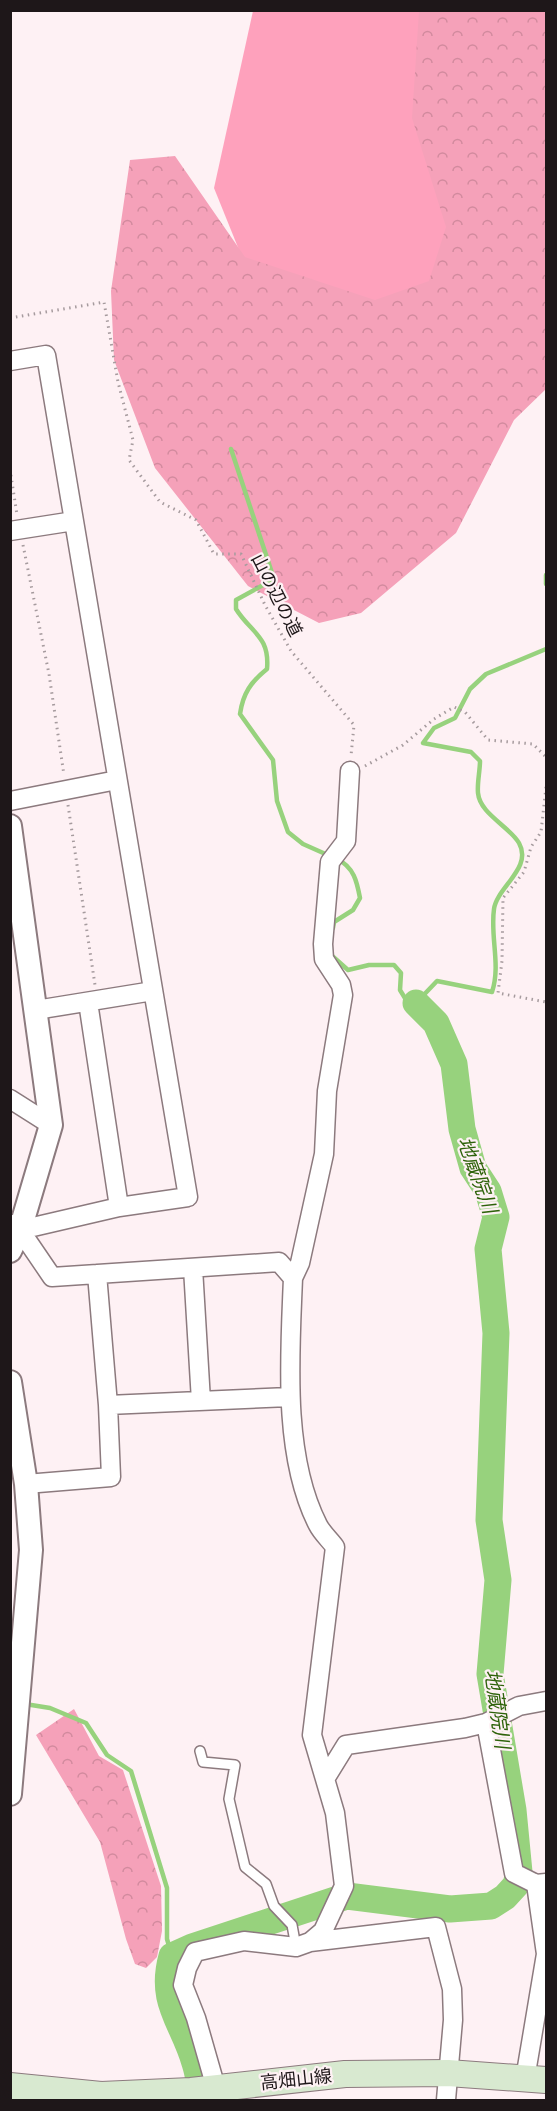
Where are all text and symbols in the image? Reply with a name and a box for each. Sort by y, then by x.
street label: 山の辺の道 [246,550,308,640]
water label: 地蔵院川 [452,1133,505,1219]
water label: 地蔵院川 [479,1668,517,1752]
street label: 高畑山線 [259,2064,333,2094]

